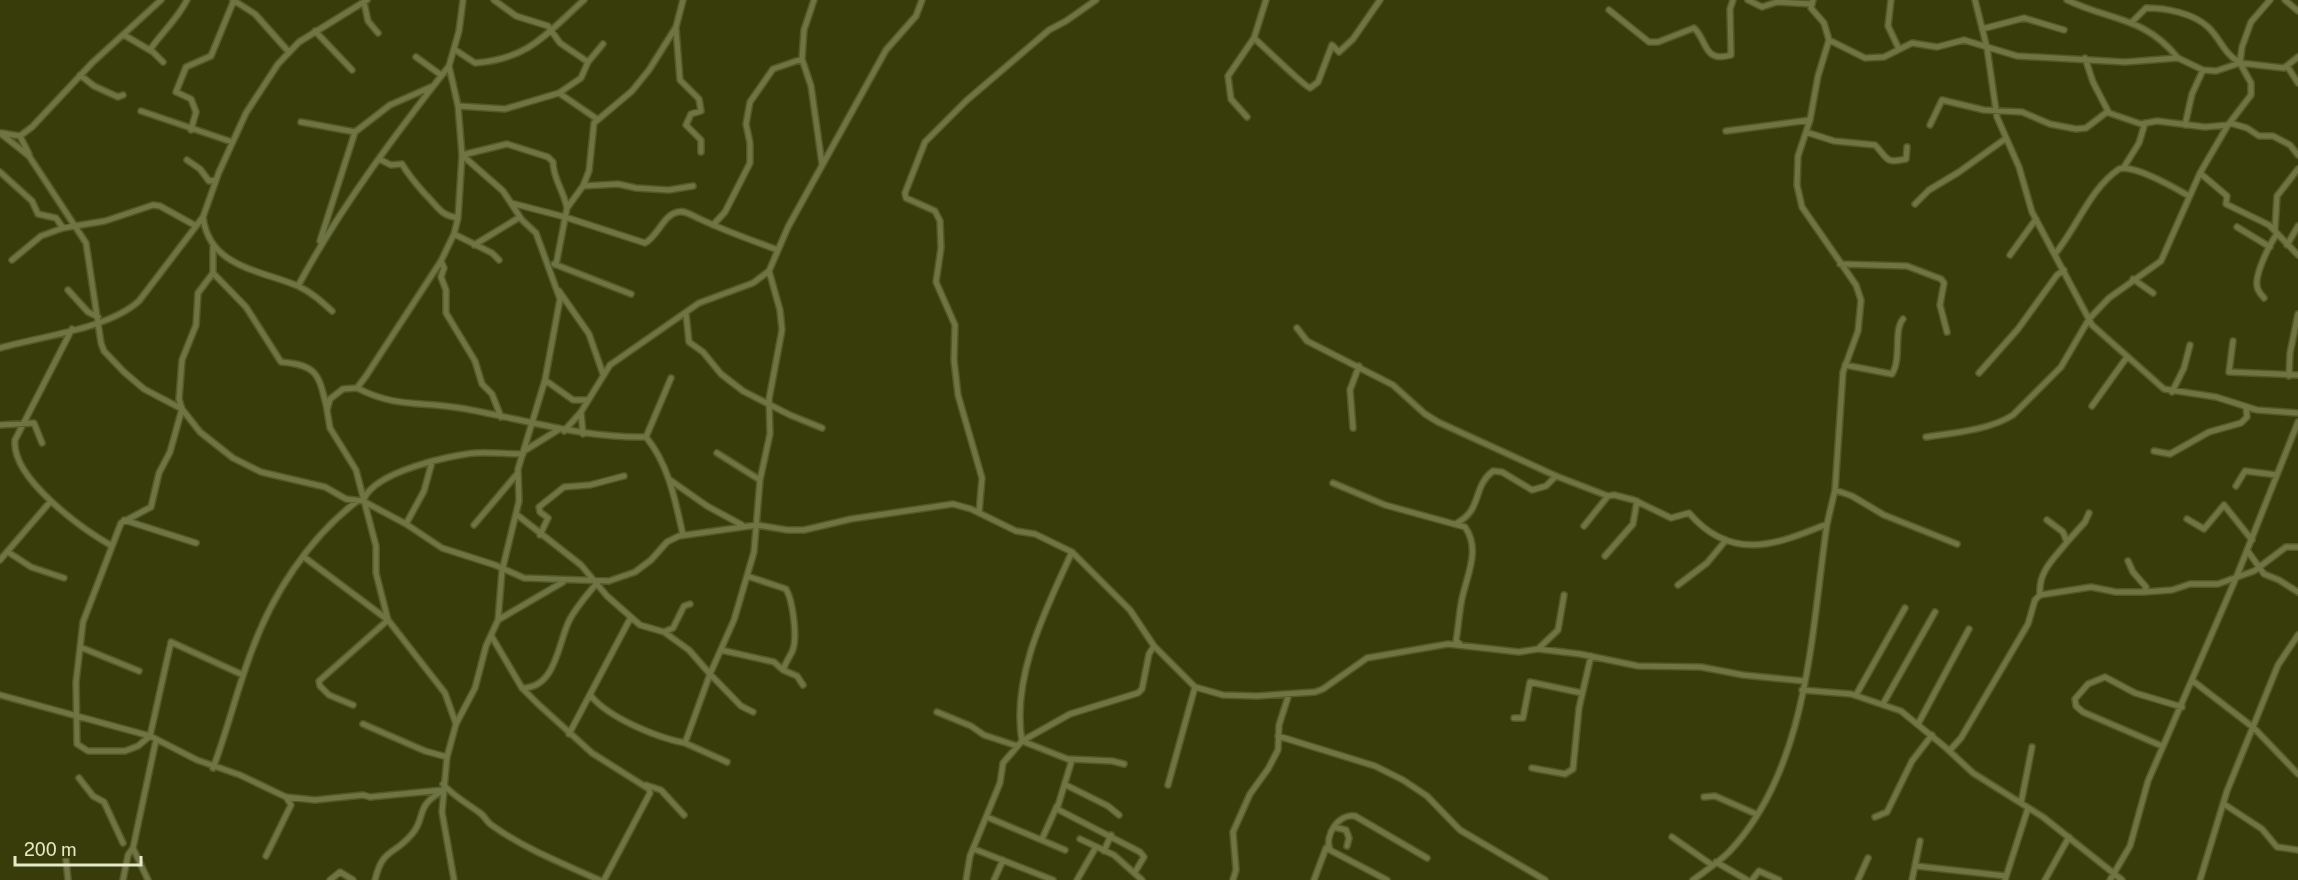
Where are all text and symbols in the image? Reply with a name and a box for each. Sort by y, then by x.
scale bar [15,829,141,867]
text: 200 m [24,839,77,860]

